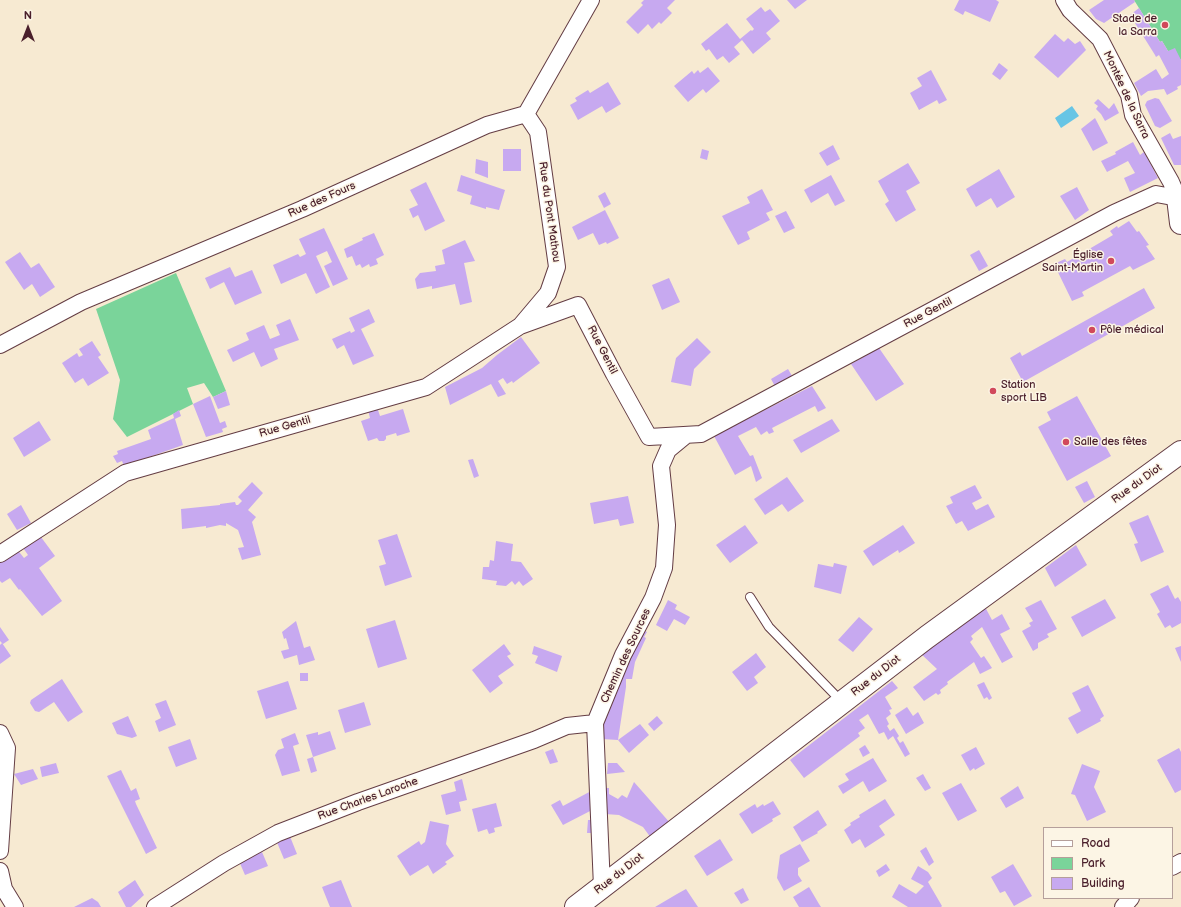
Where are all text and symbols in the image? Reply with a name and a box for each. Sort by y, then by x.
north arrow [8,8,48,48]
text: N [24,9,32,22]
place label: Stade de la Sarra [1112,12,1157,38]
marker: Stade de la Sarra [1160,20,1170,30]
street label: Montée de la Sarra [1100,49,1152,141]
street label: Rue du Pont Mathou [535,161,563,263]
street label: Rue des Fours [286,179,358,221]
place label: Église Saint-Martin [1042,248,1103,274]
marker: Église Saint-Martin [1106,256,1116,266]
street label: Rue Gentil [902,295,954,331]
street label: Rue Gentil [584,323,620,377]
place label: Pôle médical [1100,323,1164,337]
marker: Pôle médical [1087,325,1097,335]
place label: Station sport LIB [1001,378,1047,404]
marker: Station sport LIB [988,386,998,396]
street label: Rue Gentil [258,413,312,441]
place label: Salle des fêtes [1074,435,1147,449]
marker: Salle des fêtes [1061,437,1071,447]
street label: Rue du Diot [1109,461,1165,507]
street label: Chemin des Sources [598,607,654,705]
street label: Rue du Diot [849,653,903,699]
street label: Rue Charles Laroche [316,775,420,823]
legend [1043,827,1173,899]
text: Road [1081,836,1110,851]
street label: Rue du Diot [592,851,646,897]
text: Park [1081,856,1105,871]
text: Building [1081,876,1125,891]

